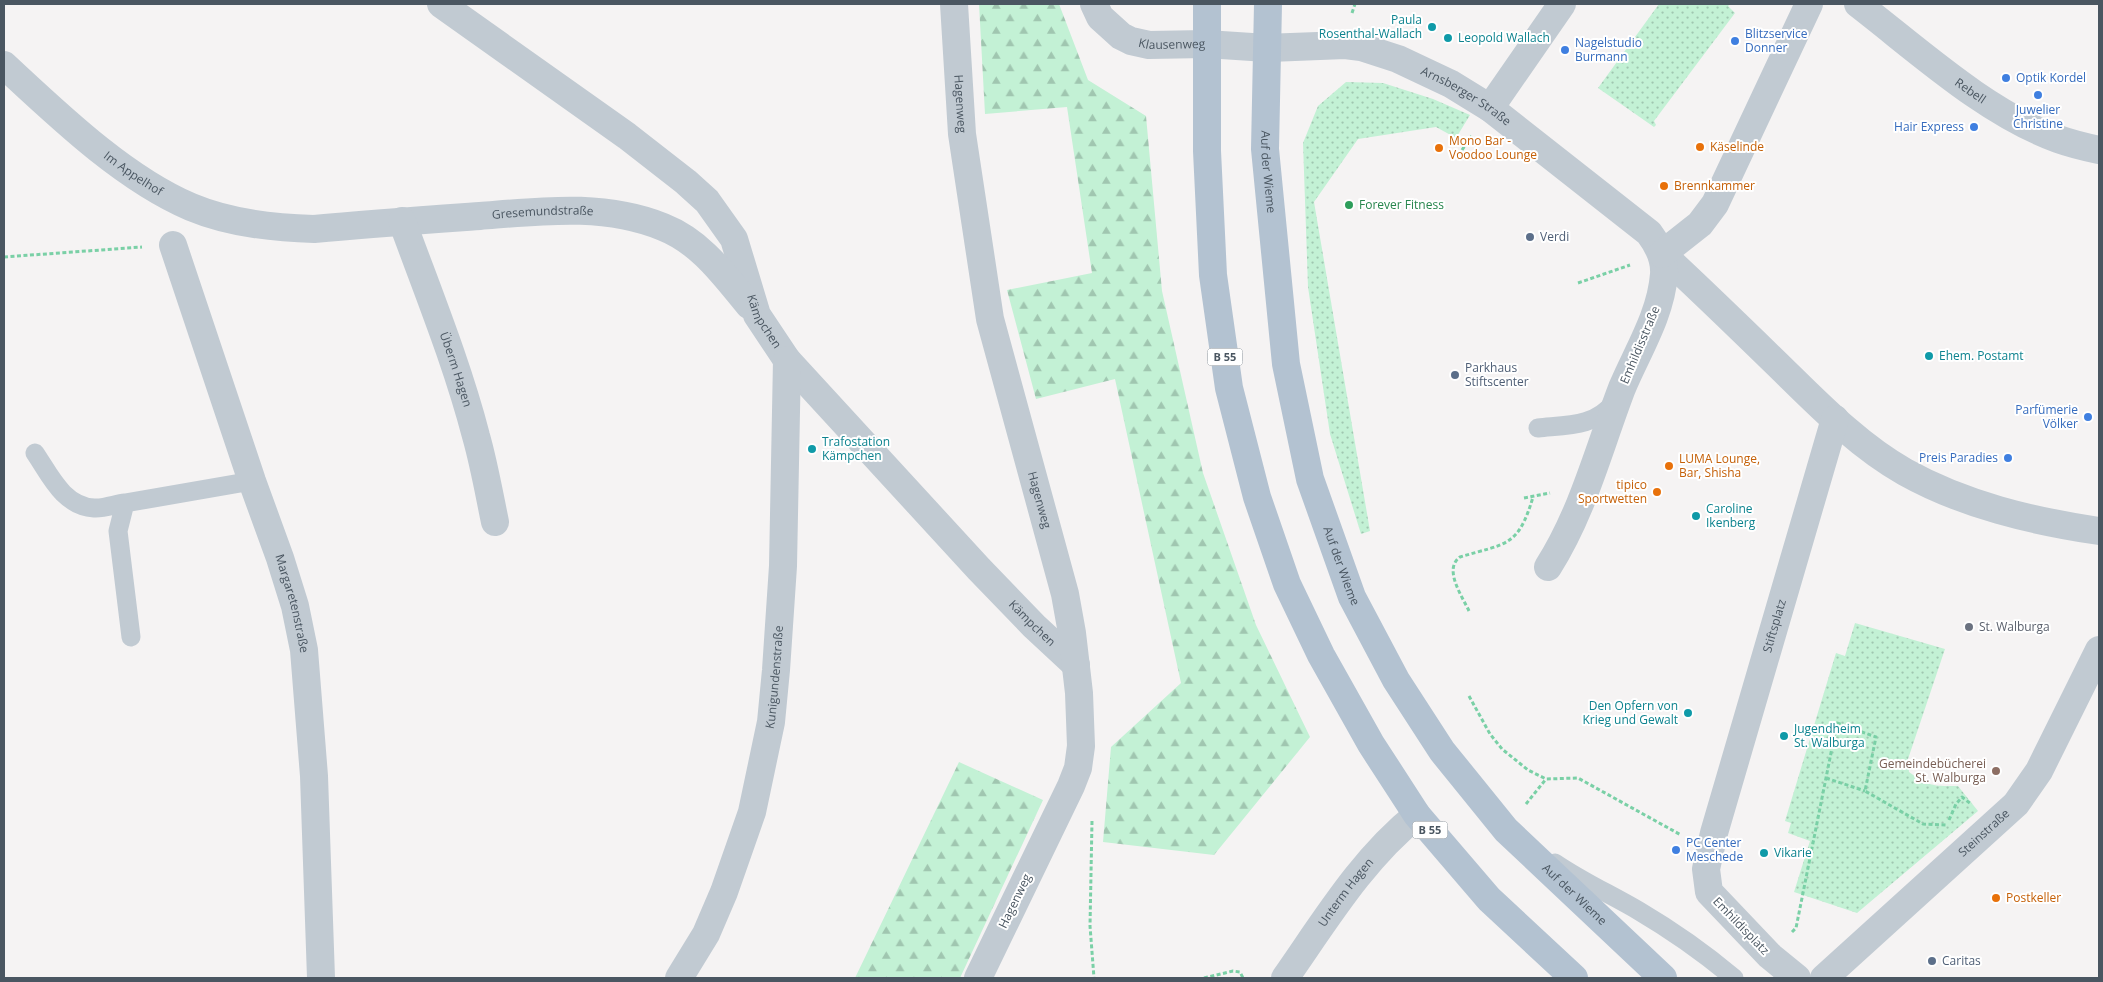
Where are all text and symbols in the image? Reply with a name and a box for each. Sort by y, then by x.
place label: Paula Rosenthal-Wallach [1319,11,1422,42]
marker: Paula Rosenthal-Wallach [1426,21,1438,33]
place label: Blitzservice Donner [1745,25,1808,56]
place label: Leopold Wallach [1458,29,1550,46]
marker: Leopold Wallach [1442,32,1454,44]
street label: Klausenweg [1137,34,1206,53]
place label: Nagelstudio Burmann [1575,34,1642,65]
marker: Blitzservice Donner [1729,35,1741,47]
marker: Nagelstudio Burmann [1559,44,1571,56]
street label: Arnsberger Straße [1418,62,1515,130]
place label: Optik Kordel [2016,69,2086,86]
marker: Optik Kordel [2000,72,2012,84]
street label: Hagenweg [950,74,971,134]
street label: Rebell [1952,74,1989,107]
marker: Juwelier Christine [2032,89,2044,101]
place label: Juwelier Christine [2013,101,2063,132]
place label: Hair Express [1894,118,1964,135]
marker: Hair Express [1968,121,1980,133]
street label: Auf der Wieme [1257,130,1280,214]
place label: Mono Bar - Voodoo Lounge [1449,132,1537,163]
place label: Käselinde [1710,138,1764,155]
marker: Käselinde [1694,141,1706,153]
marker: Mono Bar - Voodoo Lounge [1433,142,1445,154]
street label: Im Appelhof [100,147,167,200]
place label: Brennkammer [1674,177,1755,194]
marker: Brennkammer [1658,180,1670,192]
place label: Forever Fitness [1359,196,1444,213]
marker: Forever Fitness [1343,199,1355,211]
street label: Gresemundstraße [491,202,594,223]
place label: Verdi [1540,228,1569,245]
marker: Verdi [1524,231,1536,243]
street label: Kämpchen [743,292,786,352]
street label: Emhildisstraße [1615,303,1664,386]
street label: Überm Hagen [436,330,476,409]
place label: Ehem. Postamt [1939,347,2024,364]
road number: B 55 [1208,348,1242,366]
marker: Ehem. Postamt [1923,350,1935,362]
place label: Parkhaus Stiftscenter [1465,359,1529,390]
marker: Parkhaus Stiftscenter [1449,369,1461,381]
place label: Parfümerie Völker [2015,401,2078,432]
marker: Parfümerie Völker [2082,411,2094,423]
place label: Trafostation Kämpchen [822,433,890,464]
marker: Trafostation Kämpchen [806,443,818,455]
place label: Preis Paradies [1919,449,1998,466]
place label: LUMA Lounge, Bar, Shisha [1679,450,1760,481]
marker: Preis Paradies [2002,452,2014,464]
marker: LUMA Lounge, Bar, Shisha [1663,460,1675,472]
street label: Hagenweg [1024,469,1056,531]
place label: tipico Sportwetten [1578,476,1647,507]
marker: tipico Sportwetten [1651,486,1663,498]
place label: Caroline Ikenberg [1706,500,1756,531]
marker: Caroline Ikenberg [1690,510,1702,522]
street label: Auf der Wieme [1320,524,1364,609]
street label: Margaretenstraße [271,552,313,654]
street label: Kämpchen [1005,596,1060,650]
street label: Stiftsplatz [1758,597,1790,655]
place label: St. Walburga [1979,618,2050,635]
marker: St. Walburga [1963,621,1975,633]
street label: Kunigundenstraße [761,625,787,730]
place label: Den Opfern von Krieg und Gewalt [1582,697,1678,728]
marker: Den Opfern von Krieg und Gewalt [1682,707,1694,719]
place label: Jugendheim St. Walburga [1793,720,1865,751]
marker: Jugendheim St. Walburga [1778,730,1790,742]
place label: Gemeindebücherei St. Walburga [1879,755,1986,786]
marker: Gemeindebücherei St. Walburga [1990,765,2002,777]
street label: Steinstraße [1954,805,2013,860]
road number: B 55 [1412,822,1448,838]
place label: PC Center Meschede [1686,834,1743,865]
marker: PC Center Meschede [1670,844,1682,856]
place label: Vikarie [1774,844,1812,861]
marker: Vikarie [1758,847,1770,859]
street label: Unterm Hagen [1314,854,1377,930]
street label: Auf der Wieme [1539,859,1611,929]
street label: Hagenweg [994,870,1035,931]
place label: Postkeller [2006,889,2061,906]
marker: Postkeller [1990,892,2002,904]
street label: Emhildisplatz [1709,893,1774,959]
place label: Caritas [1942,952,1981,969]
marker: Caritas [1926,955,1938,967]

